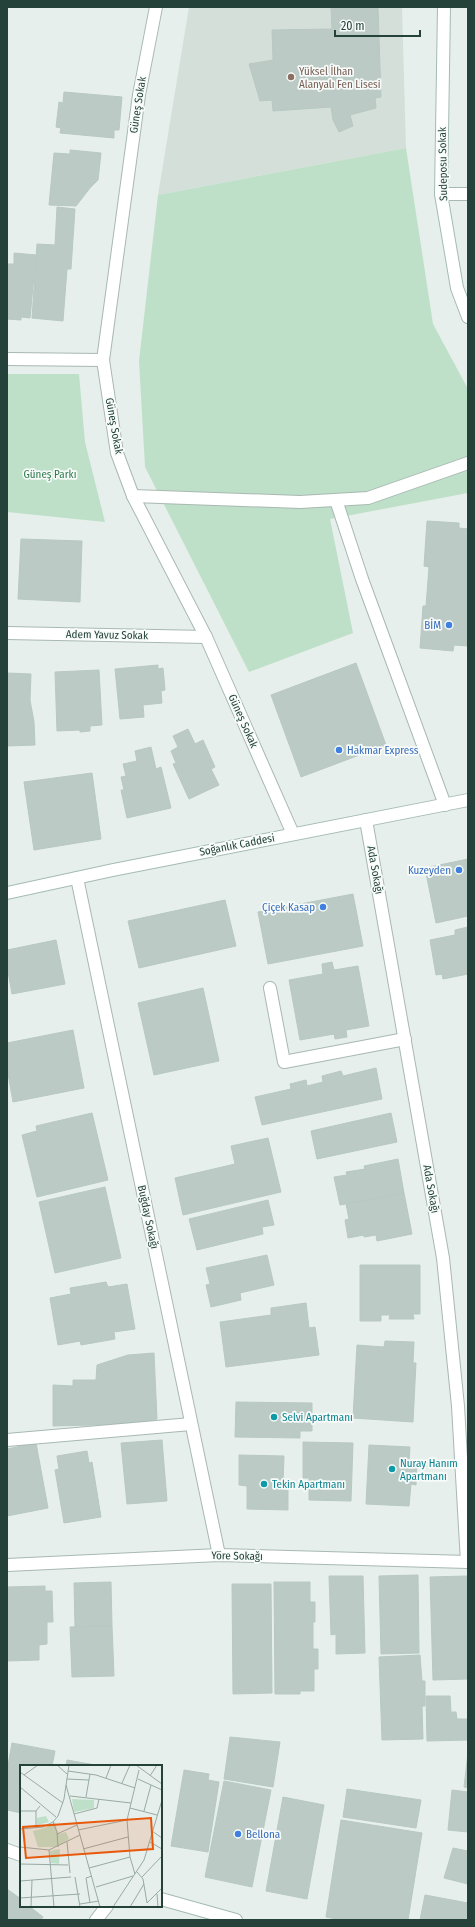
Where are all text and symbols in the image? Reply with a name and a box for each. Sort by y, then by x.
scale bar [335,12,420,38]
text: 20 m [341,19,365,33]
place label: Yüksel İlhan Alanyalı Fen Lisesi [299,64,381,91]
marker: Yüksel İlhan Alanyalı Fen Lisesi [286,72,296,82]
street label: Güneş Sokak [127,75,149,134]
street label: Sudeposu Sokak [436,126,450,201]
street label: Güneş Sokak [103,397,126,456]
park label: Güneş Parkı [24,468,76,481]
place label: BİM [424,618,441,632]
marker: BİM [444,620,454,630]
street label: Adem Yavuz Sokak [66,628,149,642]
street label: Güneş Sokak [225,692,261,751]
place label: Hakmar Express [347,744,419,757]
marker: Hakmar Express [334,745,344,755]
street label: Soğanlık Caddesi [198,831,276,859]
street label: Ada Sokağı [364,845,386,895]
place label: Kuzeyden [408,864,451,877]
marker: Kuzeyden [454,865,464,875]
place label: Çiçek Kasap [262,901,315,914]
marker: Çiçek Kasap [318,902,328,912]
street label: Ada Sokağı [420,1164,442,1214]
street label: Buğday Sokağı [135,1184,161,1250]
place label: Selvi Apartmanı [282,1411,353,1424]
marker: Selvi Apartmanı [269,1412,279,1422]
place label: Nuray Hanım Apartmanı [400,1457,458,1483]
marker: Nuray Hanım Apartmanı [387,1464,397,1474]
place label: Tekin Apartmanı [272,1478,345,1491]
marker: Tekin Apartmanı [259,1479,269,1489]
street label: Yöre Sokağı [211,1549,263,1563]
inset map [20,1765,162,1907]
place label: Bellona [246,1828,280,1841]
marker: Bellona [233,1829,243,1839]

